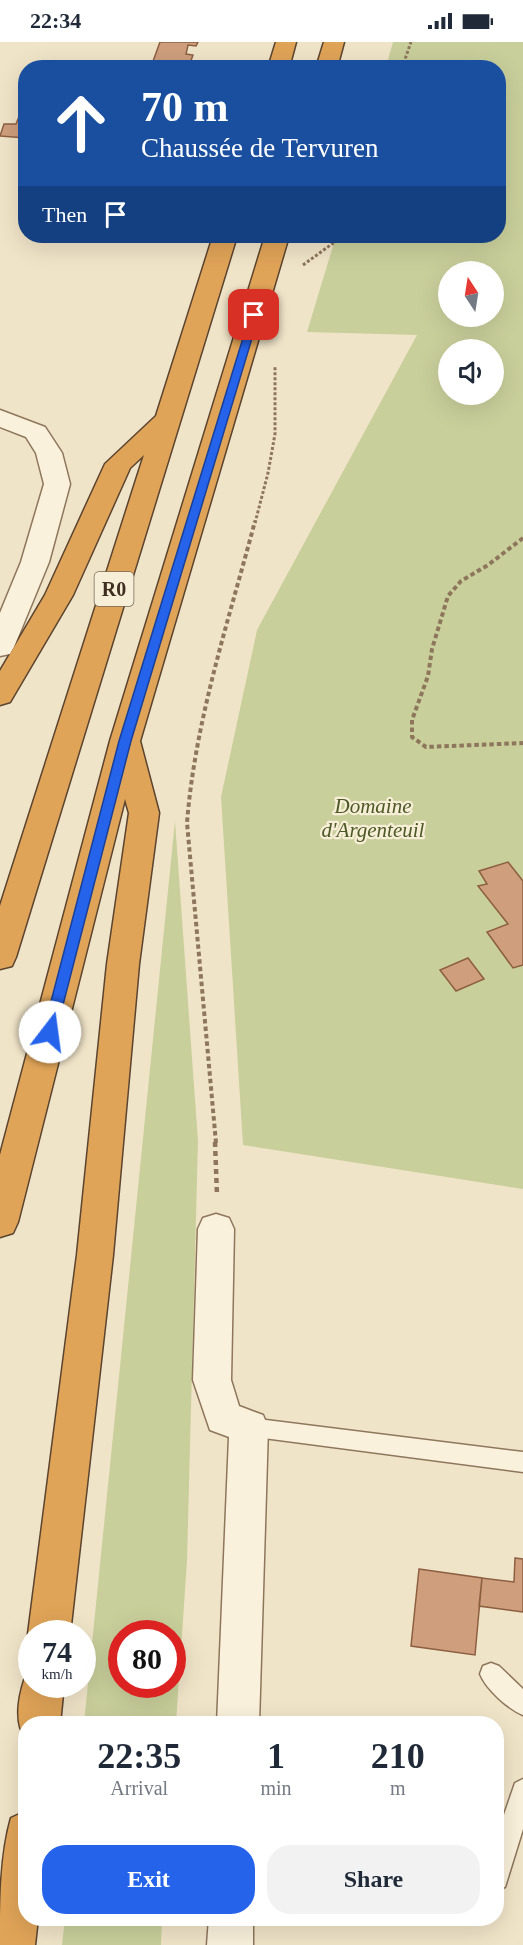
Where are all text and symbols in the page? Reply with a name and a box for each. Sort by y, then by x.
text: 22:34 [30,8,81,33]
icon: ahead [42,84,120,162]
text: 70 m [141,84,229,130]
text: Chaussée de Tervuren [141,133,379,163]
icon: arrive [99,198,132,231]
text: Then [42,202,87,227]
north arrow [438,261,504,327]
map controls [438,261,504,405]
pin [228,289,279,340]
icon: arrive [237,298,270,331]
button: sound [438,339,504,405]
road number: R0 [94,572,134,606]
park label: Domaine d'Argenteuil [322,794,425,842]
position arrow [18,1000,82,1064]
speed limit sign: 80 [108,1620,186,1698]
text: 74 [42,1635,72,1668]
text: km/h [42,1666,72,1682]
text: 22:35 [97,1736,181,1776]
text: 1 [267,1736,285,1776]
text: 210 [371,1736,425,1776]
text: Arrival [110,1777,168,1799]
text: min [260,1777,292,1799]
text: m [390,1777,406,1799]
button: Exit [42,1845,255,1914]
button: Share [267,1845,480,1914]

